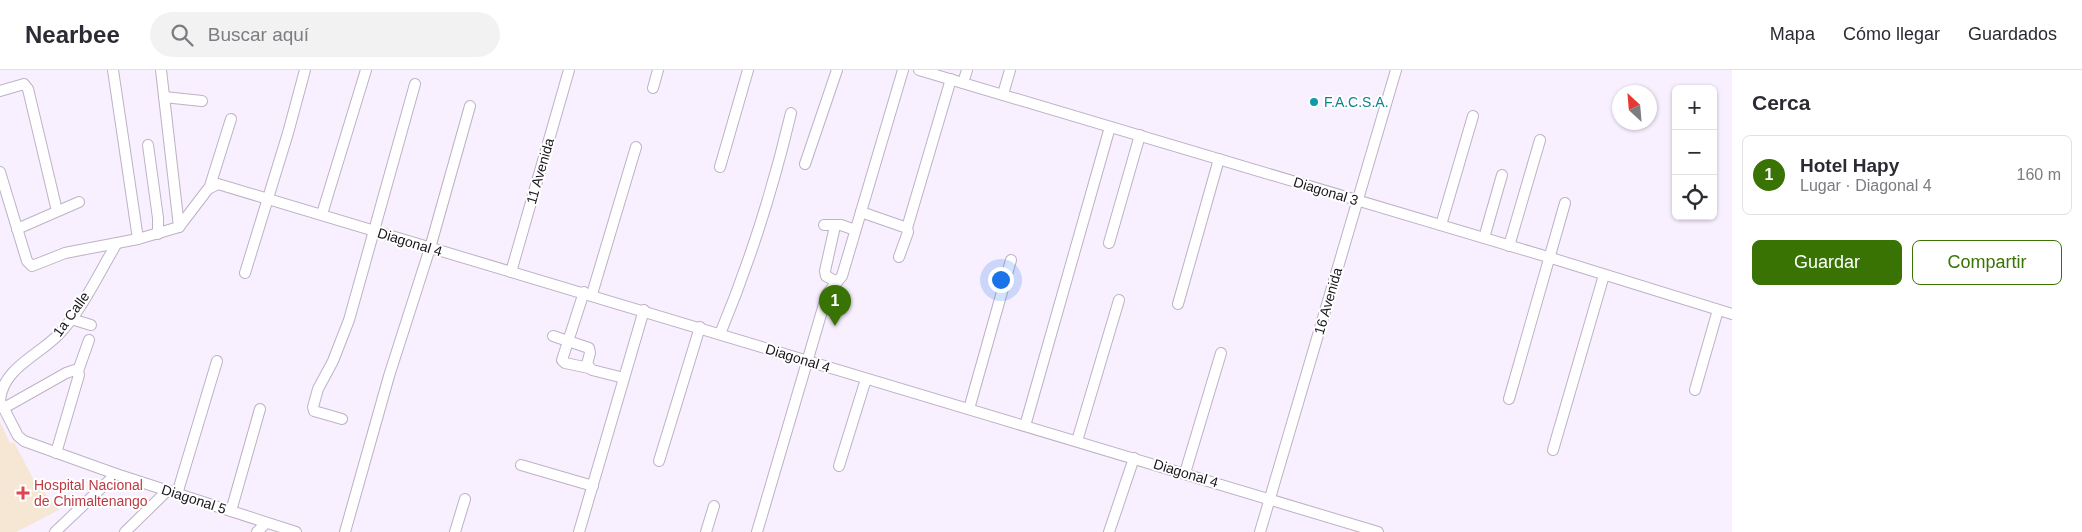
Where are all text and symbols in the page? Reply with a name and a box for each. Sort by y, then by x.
search box [150,12,500,57]
text: Nearbee [25,21,120,48]
icon: search [168,21,196,49]
text: Buscar aquí [208,24,309,45]
text: Mapa [1770,24,1815,44]
text: Cómo llegar [1843,24,1940,44]
text: Guardados [1968,24,2057,44]
north arrow [1612,85,1657,130]
map controls [1672,85,1717,220]
button: + [1672,85,1717,130]
text: Cerca [1752,91,1810,114]
place label: F.A.C.S.A. [1324,94,1389,110]
marker: F.A.C.S.A. [1308,96,1320,108]
button: − [1672,130,1717,175]
street label: 11 Avenida [523,136,557,206]
text: Hotel Hapy [1800,155,1899,176]
text: 1 [1765,166,1773,183]
text: 160 m [2017,166,2061,183]
street label: Diagonal 3 [1292,174,1361,208]
button: locate [1672,175,1717,220]
text: Lugar · Diagonal 4 [1800,177,1932,194]
street label: Diagonal 4 [376,225,445,259]
button: Guardar [1752,240,1902,285]
button: Compartir [1912,240,2062,285]
street label: 16 Avenida [1311,265,1345,336]
your location [988,267,1014,293]
pin: 1 [819,285,851,326]
street label: 1a Calle [49,288,93,339]
street label: Diagonal 4 [764,341,833,375]
street label: Diagonal 4 [1152,456,1221,490]
place label: Hospital Nacional de Chimaltenango [34,477,148,509]
street label: Diagonal 5 [160,481,229,517]
marker: Hospital Nacional de Chimaltenango [16,486,30,500]

